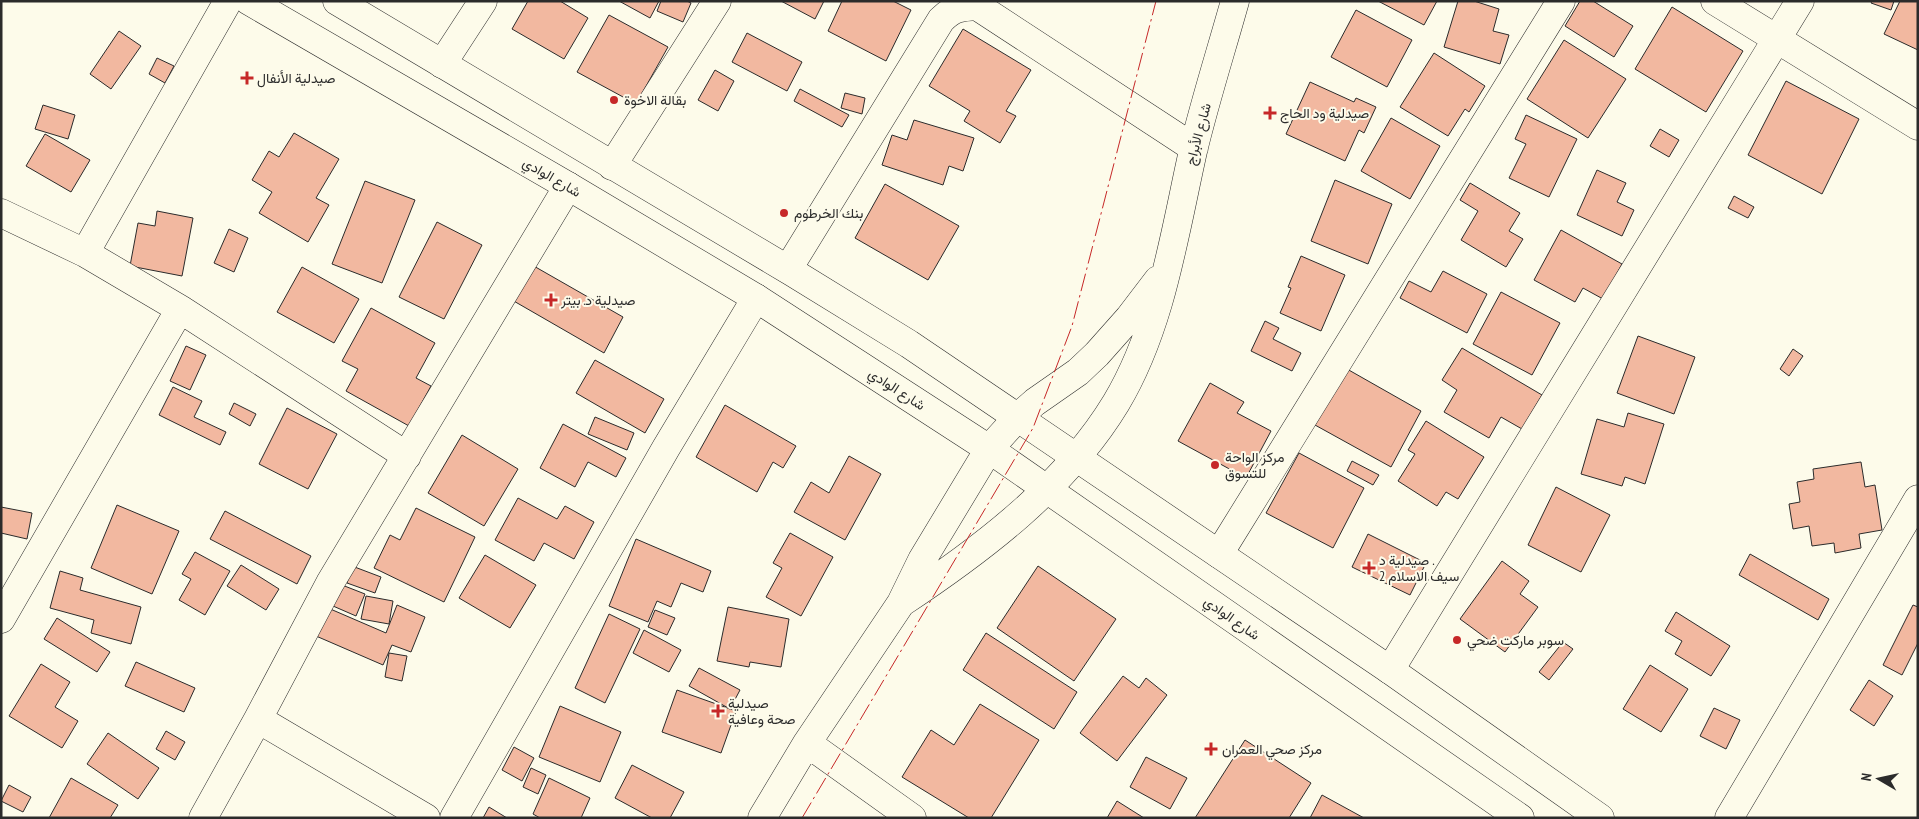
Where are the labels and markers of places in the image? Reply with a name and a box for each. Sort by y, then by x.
place label: صيدلية الأنفال [257,69,336,88]
marker: صيدلية الأنفال [241,72,253,84]
place label: بقالة الاخوة [624,91,686,109]
marker: بقالة الاخوة [608,94,620,106]
place label: صيدلية ود الحاج [1280,104,1370,124]
marker: صيدلية ود الحاج [1264,107,1276,119]
place label: بنك الخرطوم [794,204,863,222]
marker: بنك الخرطوم [778,207,790,219]
place label: صيدلية د. بيتر [560,291,636,309]
marker: صيدلية د. بيتر [545,294,557,306]
place label: مركز الواحة للتسوق [1225,448,1285,482]
marker: مركز الواحة للتسوق [1209,459,1221,471]
place label: صيدلية د . سيف الاسلام 2 [1379,551,1459,585]
marker: صيدلية د . سيف الاسلام 2 [1363,562,1375,574]
place label: سوبر ماركت ضحي [1467,631,1564,652]
marker: سوبر ماركت ضحي [1451,634,1463,646]
place label: صيدلية صحة وعافية [728,694,796,728]
marker: صيدلية صحة وعافية [712,705,724,717]
place label: مركز صحي العمران [1222,740,1322,761]
marker: مركز صحي العمران [1204,742,1218,756]

